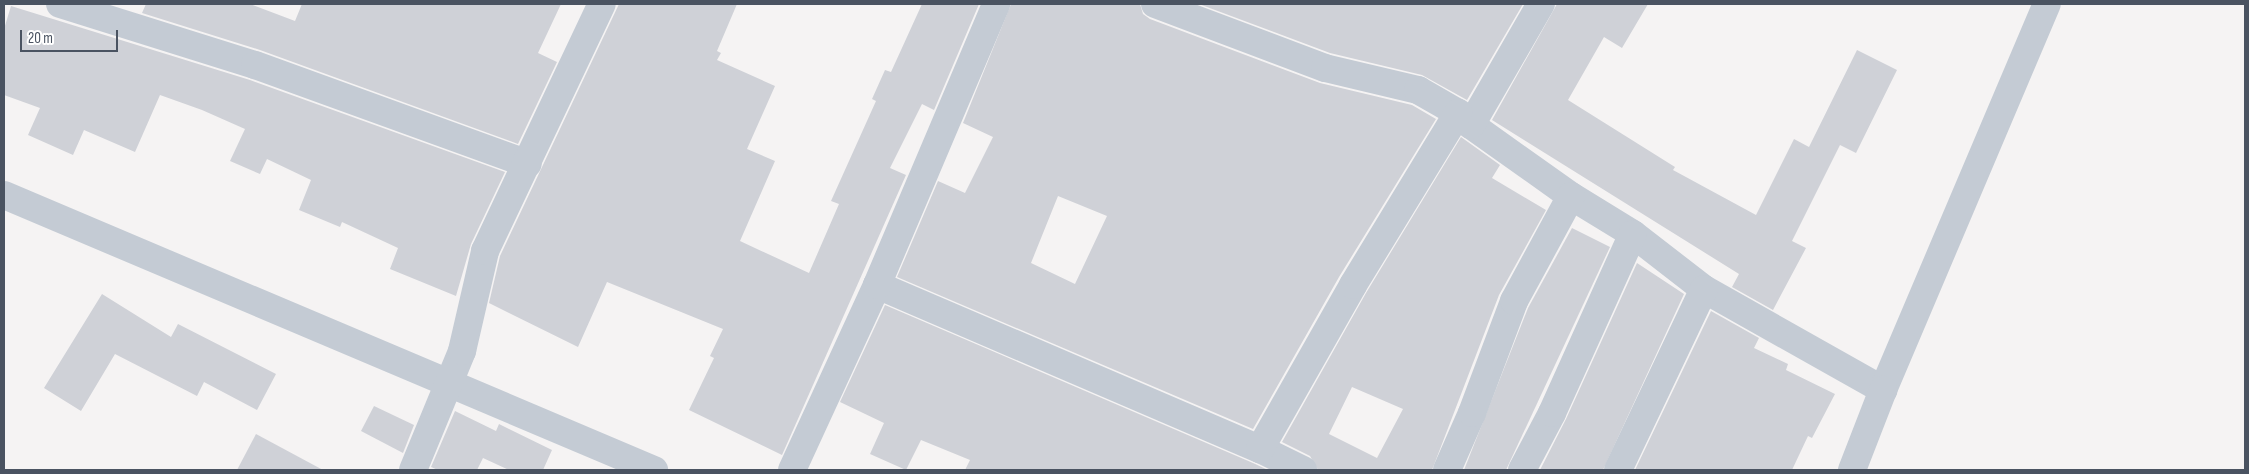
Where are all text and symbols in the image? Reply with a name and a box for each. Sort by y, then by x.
scale bar [22,20,120,52]
text: 20 m [28,29,53,48]

